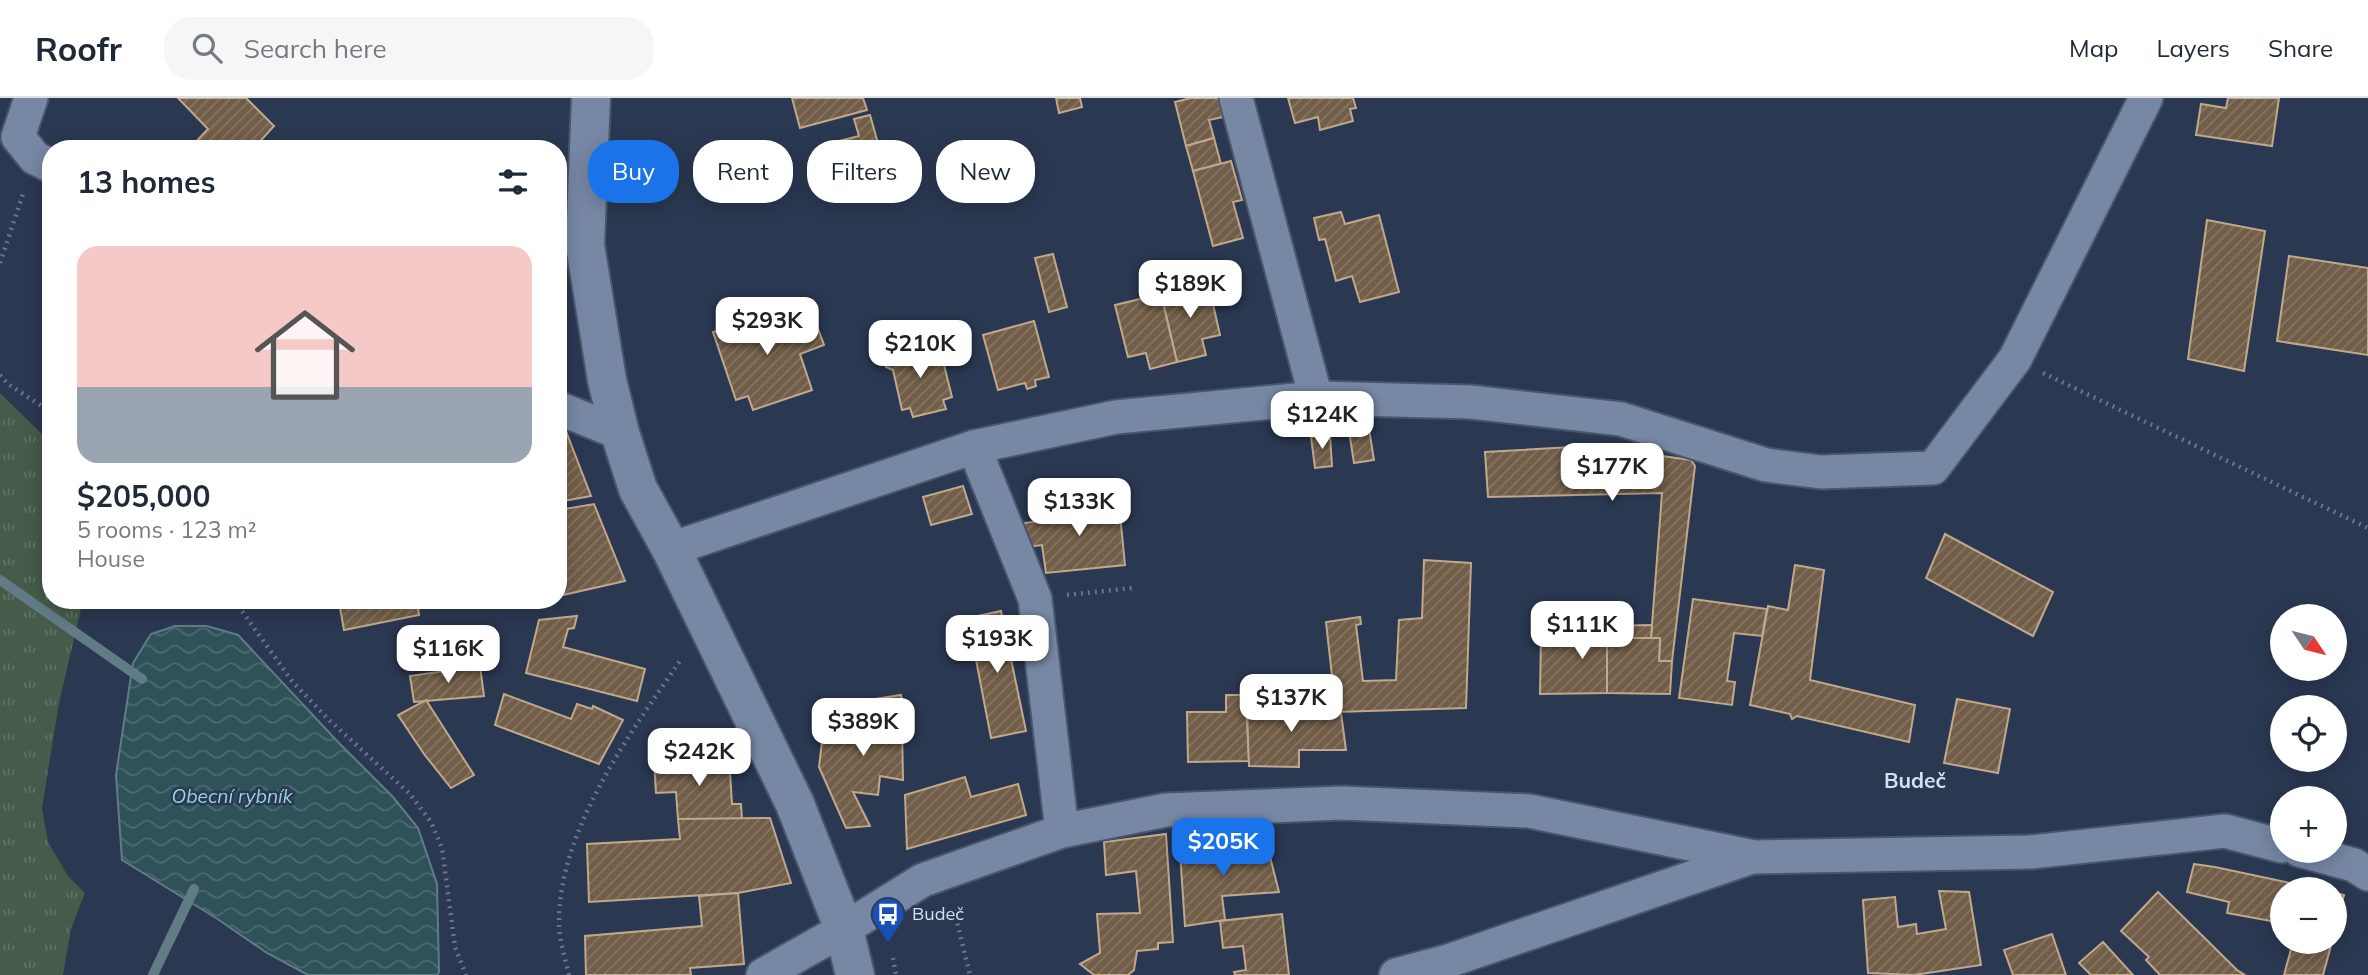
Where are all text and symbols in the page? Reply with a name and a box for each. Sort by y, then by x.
search box [164,17,654,80]
text: Roofr [35,28,122,69]
icon: search [188,29,226,67]
text: Search here [244,32,387,65]
text: Map [2069,33,2118,63]
text: Layers [2156,33,2230,63]
text: Share [2268,33,2333,63]
chip: Buy [588,140,679,203]
chip: Rent [693,140,793,203]
chip: Filters [807,140,922,203]
chip: New [936,140,1035,203]
text: 13 homes [77,163,216,201]
icon: filters [494,163,532,201]
pin: $189K [1141,260,1239,320]
text: $189K [1155,268,1225,297]
icon: home [242,292,368,418]
pin: $293K [718,298,816,357]
text: $293K [732,305,802,334]
pin: $210K [871,320,969,380]
text: $210K [885,328,955,357]
pin: $124K [1273,392,1371,451]
text: $124K [1287,399,1357,428]
pin: $177K [1563,444,1661,503]
text: $177K [1577,451,1647,480]
text: $205,000 [77,477,210,515]
pin: $133K [1030,478,1128,538]
text: $133K [1044,486,1114,515]
text: 5 rooms · 123 m² [77,515,257,544]
text: House [77,544,145,573]
pin: $111K [1533,602,1631,661]
north arrow [2270,604,2347,681]
map controls [2270,604,2347,954]
text: $111K [1547,609,1617,638]
pin: $193K [948,616,1046,675]
text: $193K [962,623,1032,652]
pin: $116K [399,626,497,685]
text: $116K [413,633,483,662]
pin: $137K [1242,674,1340,734]
text: $137K [1256,682,1326,711]
button: locate [2270,695,2347,772]
pin: $389K [814,698,912,758]
text: $389K [828,706,898,735]
pin: $242K [650,728,748,788]
text: $242K [664,736,734,765]
district label: Budeč [1884,767,1946,793]
water label: Obecní rybník [172,784,294,808]
button: + [2270,786,2347,863]
pin: $205K [1174,818,1272,878]
text: $205K [1188,826,1258,855]
button: − [2270,877,2347,954]
bus stop icon: Budeč [869,895,907,944]
place label: Budeč [912,902,964,925]

